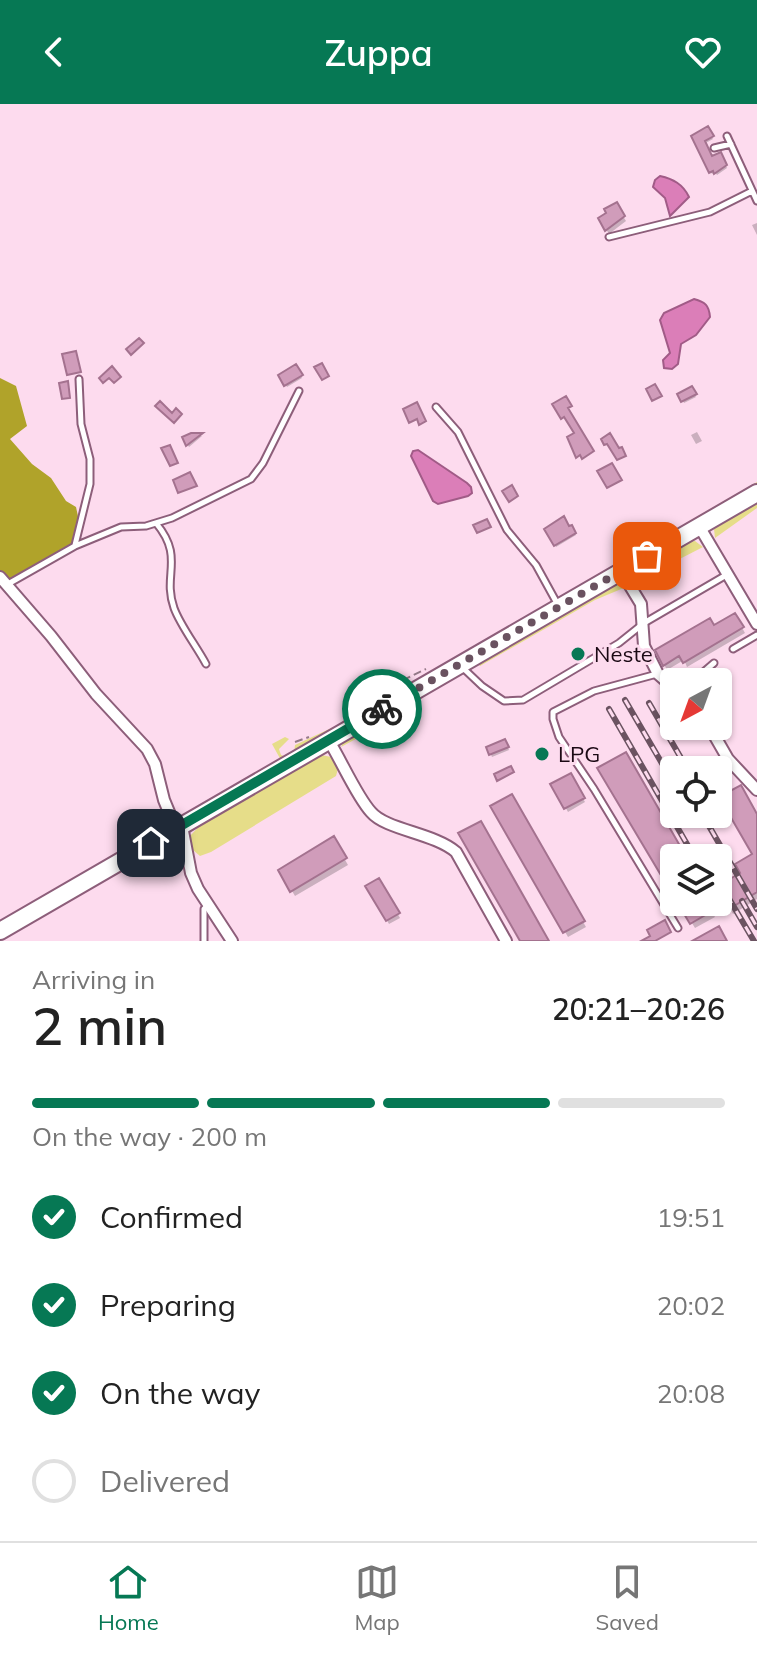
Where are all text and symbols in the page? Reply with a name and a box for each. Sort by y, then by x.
icon: back [32,30,76,74]
text: Zuppa [324,30,433,75]
icon: heart [681,30,725,74]
pin [613,522,681,590]
icon: bag [625,534,669,578]
place label: Neste [594,640,653,668]
marker: Neste [569,645,587,663]
north arrow [660,668,732,740]
map controls [660,668,732,916]
courier [342,669,422,749]
icon: bike [360,687,404,731]
place label: LPG [558,740,600,768]
marker: LPG [533,745,551,763]
button: locate [660,756,732,828]
pin [117,809,185,877]
icon: home [129,821,173,865]
button: layers [660,844,732,916]
text: Arriving in [32,963,155,996]
text: 20:21–20:26 [552,990,725,1028]
text: 2 min [32,993,167,1058]
text: On the way · 200 m [32,1120,267,1153]
icon: check [32,1195,76,1239]
text: Confirmed [100,1198,243,1236]
text: 19:51 [657,1201,725,1234]
icon: check [32,1283,76,1327]
text: Preparing [100,1286,236,1324]
text: 20:02 [657,1289,725,1322]
icon: check [32,1371,76,1415]
text: On the way [100,1374,260,1412]
text: 20:08 [657,1377,725,1410]
text: Delivered [100,1462,230,1500]
tab: Home [98,1560,159,1636]
tab: Map [354,1560,400,1636]
tab: Saved [596,1560,659,1636]

